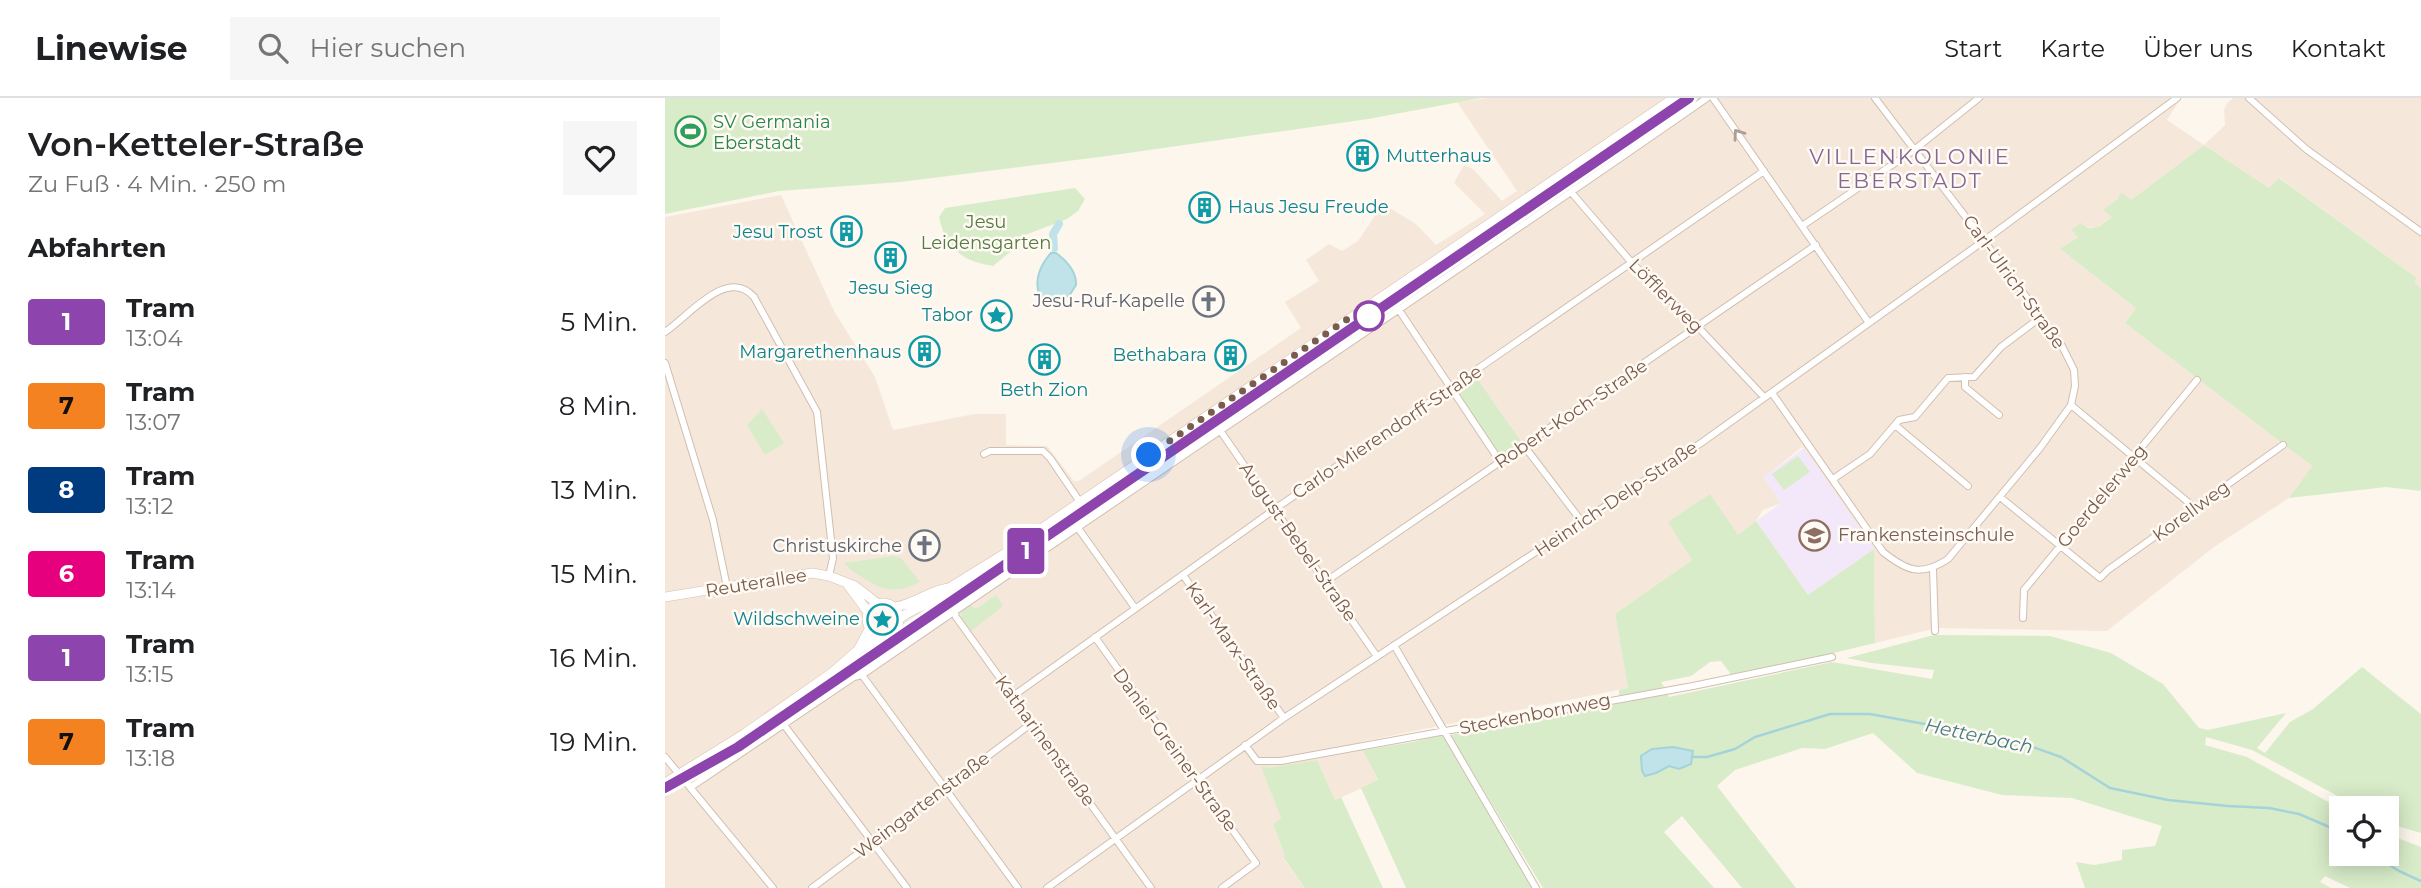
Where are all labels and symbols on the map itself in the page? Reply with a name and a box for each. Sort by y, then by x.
place label: SV Germania Eberstadt [713,111,831,154]
sports icon: SV Germania Eberstadt [673,115,707,149]
one-way arrow [1733,129,1746,142]
building icon: Mutterhaus [1346,139,1380,173]
district label: VILLENKOLONIE EBERSTADT [1809,144,2011,193]
place label: Mutterhaus [1386,145,1491,167]
building icon: Haus Jesu Freude [1188,190,1222,224]
place label: Haus Jesu Freude [1228,196,1389,218]
park label: Jesu Leidensgarten [921,211,1051,254]
street label: Carl-Ulrich-Straße [1958,211,2070,353]
building icon: Jesu Trost [829,215,863,249]
place label: Jesu Trost [732,221,823,243]
building icon: Jesu Sieg [874,241,908,275]
street label: Löfflerweg [1624,254,1708,338]
place label: Jesu Sieg [848,277,933,299]
church icon: Jesu-Ruf-Kapelle [1191,284,1225,318]
place label: Jesu-Ruf-Kapelle [1032,290,1185,312]
place icon: Tabor [979,298,1013,332]
unlabelled marker [1354,301,1384,331]
place label: Tabor [922,304,973,326]
building icon: Margarethenhaus [907,335,941,369]
building icon: Bethabara [1213,338,1247,372]
place label: Margarethenhaus [739,341,901,363]
building icon: Beth Zion [1027,342,1061,376]
place label: Bethabara [1113,344,1207,366]
street label: Robert-Koch-Straße [1490,355,1652,473]
street label: Carlo-Mierendorff-Straße [1288,360,1486,504]
place label: Beth Zion [1000,379,1088,401]
street label: Heinrich-Delp-Straße [1531,436,1702,562]
your location [1131,437,1166,472]
street label: Goerdelerweg [2052,440,2152,552]
street label: August-Bebel-Straße [1235,458,1361,626]
street label: Korellweg [2148,476,2234,546]
school or university icon: Frankensteinschule [1798,518,1832,552]
place label: Frankensteinschule [1838,524,2014,546]
line badge: 1 [1003,528,1049,574]
church icon: Christuskirche [908,529,942,563]
place label: Christuskirche [773,535,902,557]
street label: Reuterallee [704,564,808,602]
street label: Karl-Marx-Straße [1181,578,1285,714]
place icon: Wildschweine [866,602,900,636]
place label: Wildschweine [733,608,860,630]
street label: Daniel-Greiner-Straße [1108,664,1242,836]
street label: Katharinenstraße [990,671,1100,811]
street label: Steckenbornweg [1457,689,1613,739]
water label: Hetterbach [1923,713,2035,759]
street label: Weingartenstraße [850,747,994,863]

